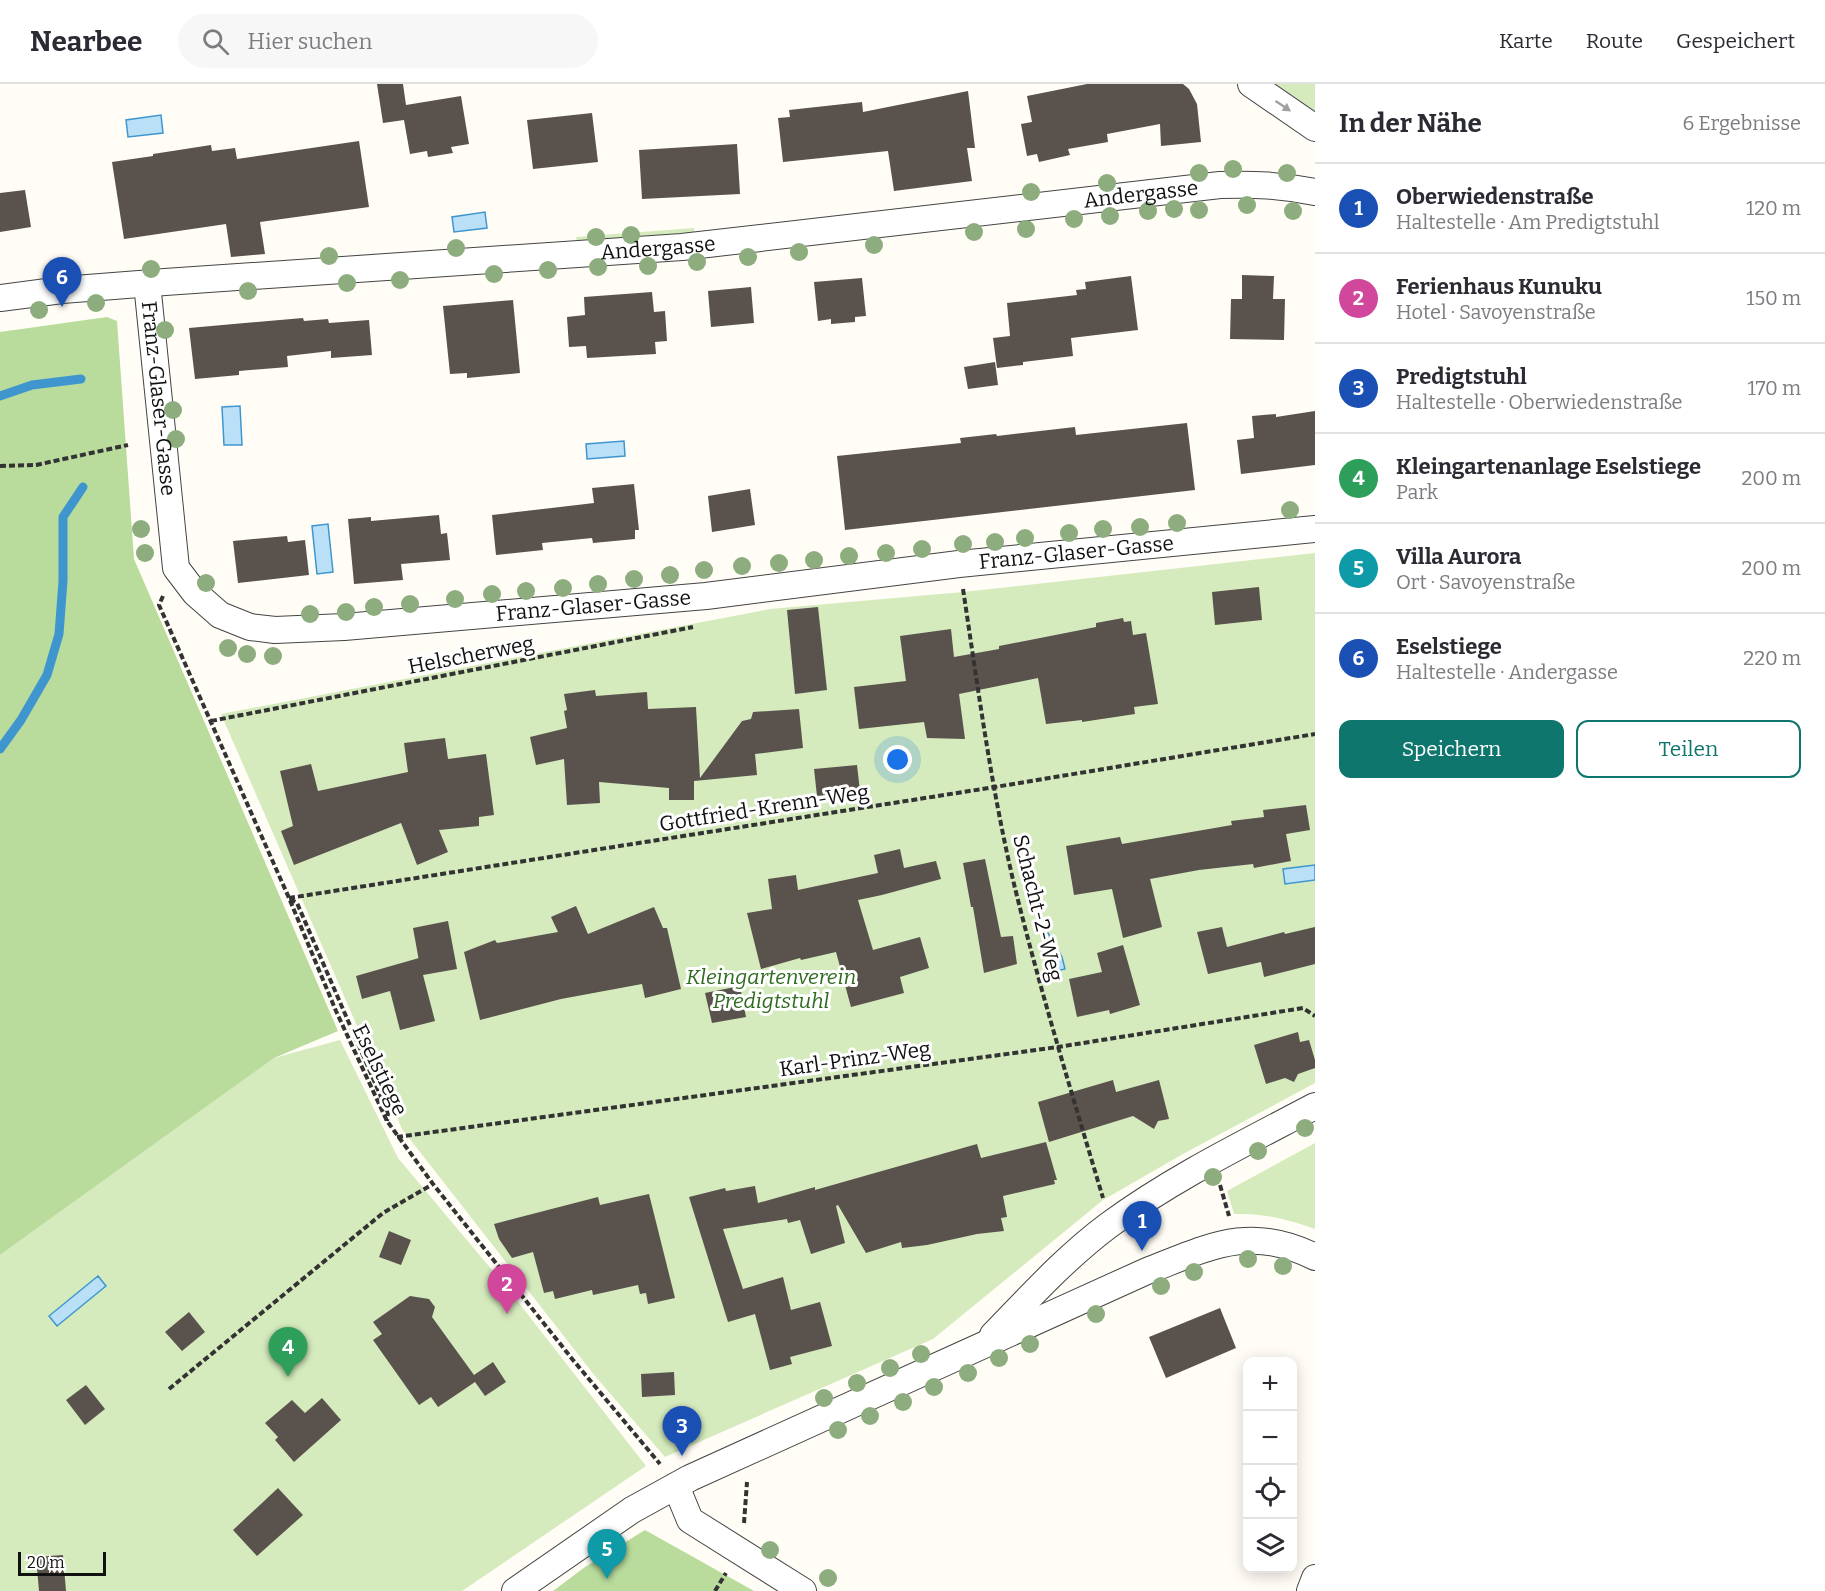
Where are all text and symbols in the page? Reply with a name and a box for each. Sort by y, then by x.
search box [178,14,598,68]
text: Nearbee [30,25,142,58]
icon: search [199,25,232,58]
text: Hier suchen [247,28,372,55]
text: Karte [1499,28,1553,54]
text: Route [1586,28,1643,54]
text: Gespeichert [1676,28,1795,54]
one-way arrow [1274,100,1290,112]
text: In der Nähe [1339,108,1482,139]
text: 6 Ergebnisse [1682,111,1801,135]
street label: Andergasse [1082,175,1200,214]
text: Oberwiedenstraße [1396,183,1593,210]
text: 1 [1354,196,1363,220]
text: 120 m [1746,196,1801,220]
text: Haltestelle · Am Predigtstuhl [1396,210,1660,234]
street label: Andergasse [600,230,717,265]
pin: 6 [42,258,82,307]
text: Ferienhaus Kunuku [1396,273,1602,300]
text: 2 [1353,286,1364,310]
text: 150 m [1746,286,1801,310]
street label: Franz-Glaser-Gasse [136,300,182,497]
text: Hotel · Savoyenstraße [1396,300,1596,324]
text: Predigtstuhl [1396,363,1527,390]
text: 3 [1353,376,1364,400]
text: 170 m [1748,376,1801,400]
text: Haltestelle · Oberwiedenstraße [1396,390,1683,414]
text: Kleingartenanlage Eselstiege [1396,453,1701,480]
text: 4 [1352,466,1365,490]
text: 200 m [1741,466,1801,490]
text: Park [1396,480,1438,504]
street label: Franz-Glaser-Gasse [978,530,1175,575]
text: Villa Aurora [1396,543,1521,570]
text: 5 [1353,556,1364,580]
text: 200 m [1741,556,1801,580]
text: Ort · Savoyenstraße [1396,570,1576,594]
street label: Franz-Glaser-Gasse [495,584,692,627]
street label: Helscherweg [406,630,537,680]
text: Eselstiege [1396,633,1502,660]
text: 6 [1353,646,1364,670]
text: 220 m [1743,646,1801,670]
text: Haltestelle · Andergasse [1396,660,1618,684]
button: Speichern [1339,720,1564,778]
button: Teilen [1576,720,1801,778]
your location [883,745,912,774]
street label: Gottfried-Krenn-Weg [657,779,871,837]
street label: Schacht-2-Weg [1007,832,1069,984]
park label: Kleingartenverein Predigtstuhl [686,964,856,1014]
street label: Eselstiege [347,1020,413,1120]
street label: Karl-Prinz-Weg [778,1035,933,1082]
pin: 1 [1122,1202,1162,1251]
pin: 2 [488,1264,526,1314]
pin: 4 [268,1328,308,1377]
map controls [1243,1357,1297,1573]
button: + [1243,1357,1297,1411]
pin: 3 [662,1406,702,1456]
button: − [1243,1411,1297,1465]
button: locate [1243,1465,1297,1519]
button: layers [1243,1519,1297,1573]
pin: 5 [588,1530,626,1579]
scale bar [18,1549,106,1576]
text: 20 m [27,1553,64,1572]

